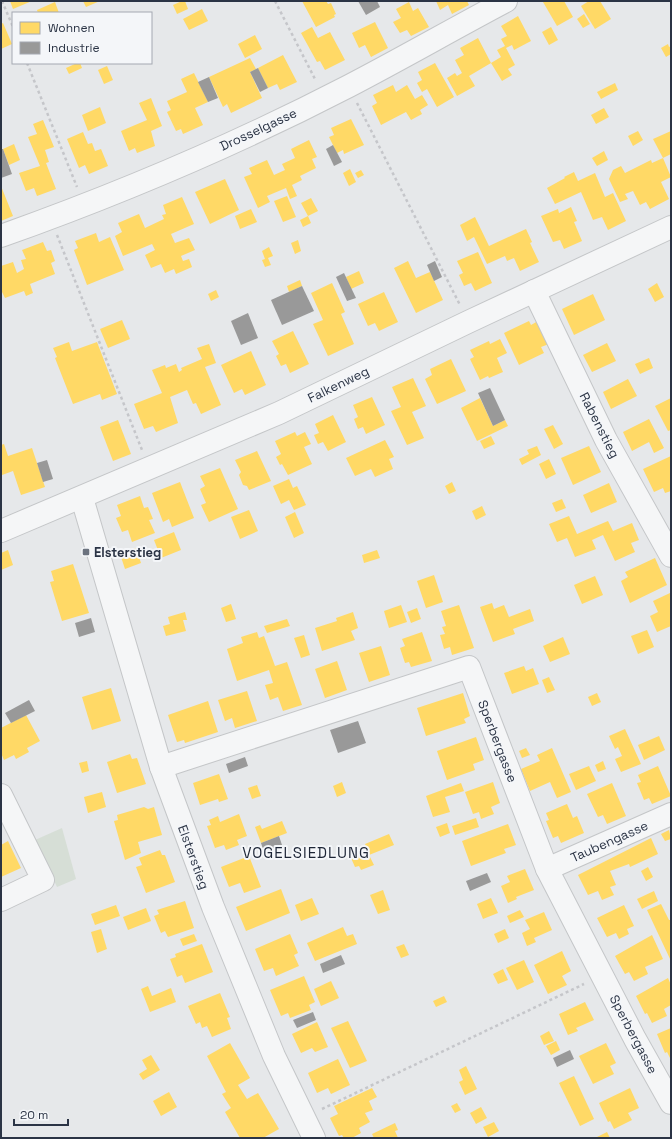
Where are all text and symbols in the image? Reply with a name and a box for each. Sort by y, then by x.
legend [12,12,152,64]
text: Wohnen [48,20,95,36]
text: Industrie [48,40,100,56]
street label: Drosselgasse [217,104,299,155]
street label: Falkenweg [305,362,372,407]
street label: Rabenstieg [576,389,623,461]
place label: Elsterstieg [94,544,161,561]
marker: Elsterstieg [81,547,91,557]
street label: Sperbergasse [474,698,521,785]
street label: Taubengasse [568,817,651,866]
street label: Elsterstieg [174,823,213,892]
district label: VOGELSIEDLUNG [242,843,370,862]
street label: Sperbergasse [606,992,661,1077]
scale bar [14,1101,68,1127]
text: 20 m [20,1107,48,1123]

